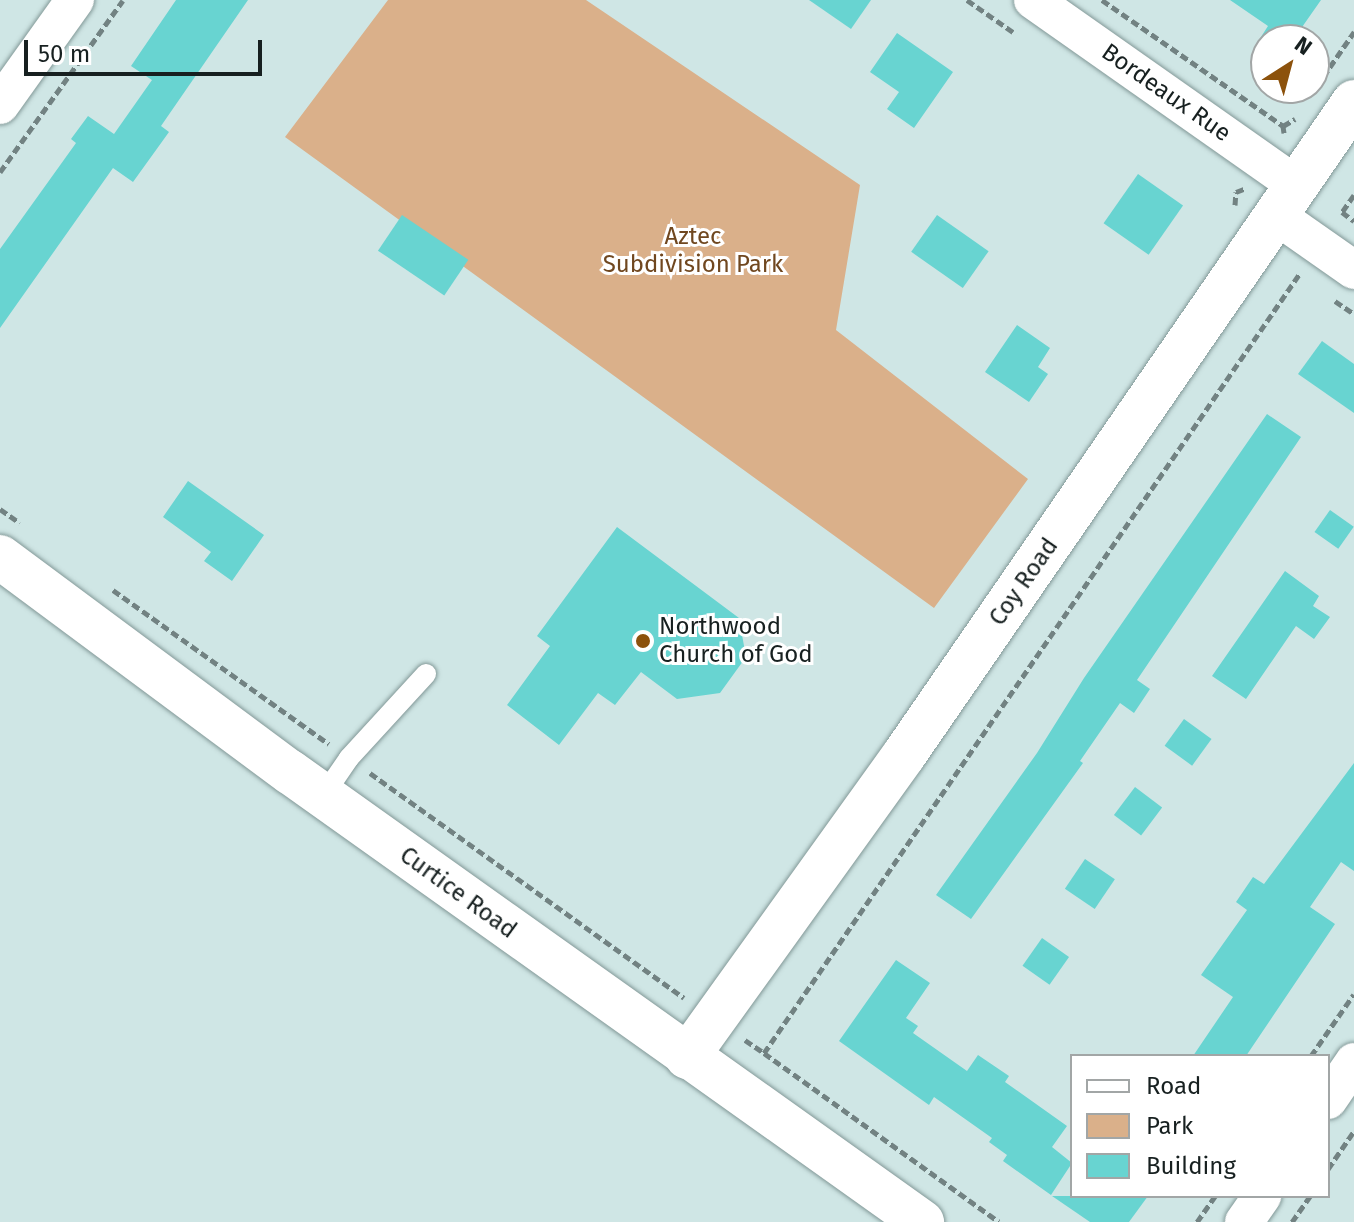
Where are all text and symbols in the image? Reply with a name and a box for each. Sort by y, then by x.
scale bar [28,24,266,74]
north arrow [1250,24,1330,104]
text: N [1289,31,1317,61]
street label: Bordeaux Rue [1096,38,1236,148]
text: 50 m [38,40,90,68]
park label: Aztec Subdivision Park [603,223,783,279]
street label: Coy Road [983,533,1065,631]
place label: Northwood Church of God [659,613,813,669]
marker: Northwood Church of God [634,632,652,650]
street label: Curtice Road [394,841,522,945]
legend [1070,1054,1330,1198]
text: Road [1146,1072,1201,1100]
text: Park [1146,1112,1193,1140]
text: Building [1146,1152,1236,1180]

